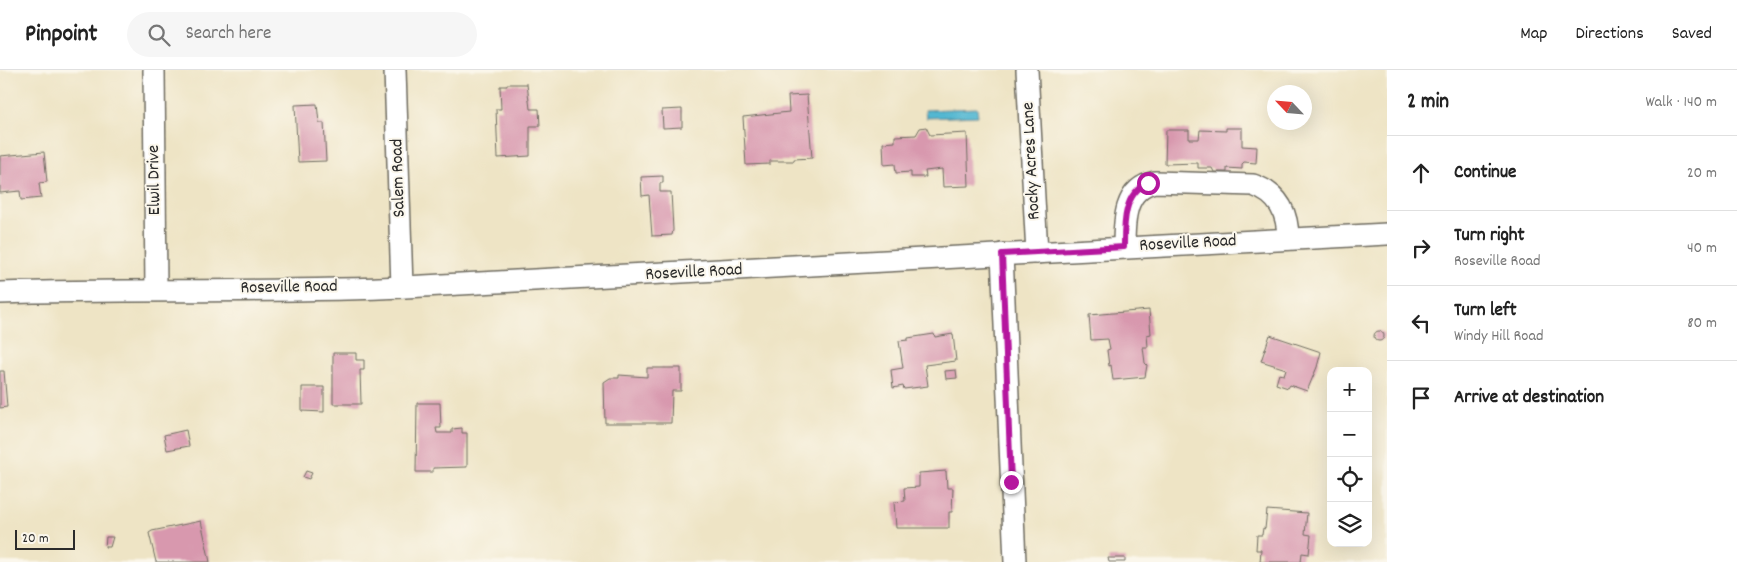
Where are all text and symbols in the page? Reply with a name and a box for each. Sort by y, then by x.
search box [127,12,477,57]
text: Pinpoint [25,18,97,52]
icon: search [145,21,173,49]
text: Search here [185,21,271,48]
text: Map [1520,22,1547,47]
text: Directions [1575,22,1644,47]
text: Saved [1672,22,1712,47]
north arrow [1267,85,1312,130]
text: 2 min [1407,88,1449,118]
text: Walk · 140 m [1645,91,1717,114]
street label: Rocky Acres Lane [1016,101,1048,221]
street label: Salem Road [385,138,413,218]
street label: Elwil Drive [142,144,168,215]
icon: ahead [1407,159,1435,187]
text: Continue [1454,160,1516,187]
text: 20 m [1687,162,1717,185]
route start [1137,172,1160,195]
text: Turn right [1454,223,1525,250]
street label: Roseville Road [1139,229,1237,259]
icon: right [1407,234,1435,262]
text: 40 m [1687,237,1717,260]
text: Roseville Road [1454,250,1541,273]
street label: Roseville Road [645,258,743,288]
street label: Roseville Road [240,275,338,301]
text: Turn left [1454,298,1517,325]
icon: left [1407,309,1435,337]
text: 80 m [1687,312,1717,335]
text: Windy Hill Road [1454,325,1543,348]
map controls [1327,367,1372,547]
button: + [1327,367,1372,412]
icon: arrive [1407,384,1435,412]
text: Arrive at destination [1454,385,1604,412]
button: − [1327,412,1372,457]
button: locate [1327,457,1372,502]
route end [1000,471,1023,494]
button: layers [1327,502,1372,547]
scale bar [15,527,75,550]
text: 20 m [22,529,49,549]

